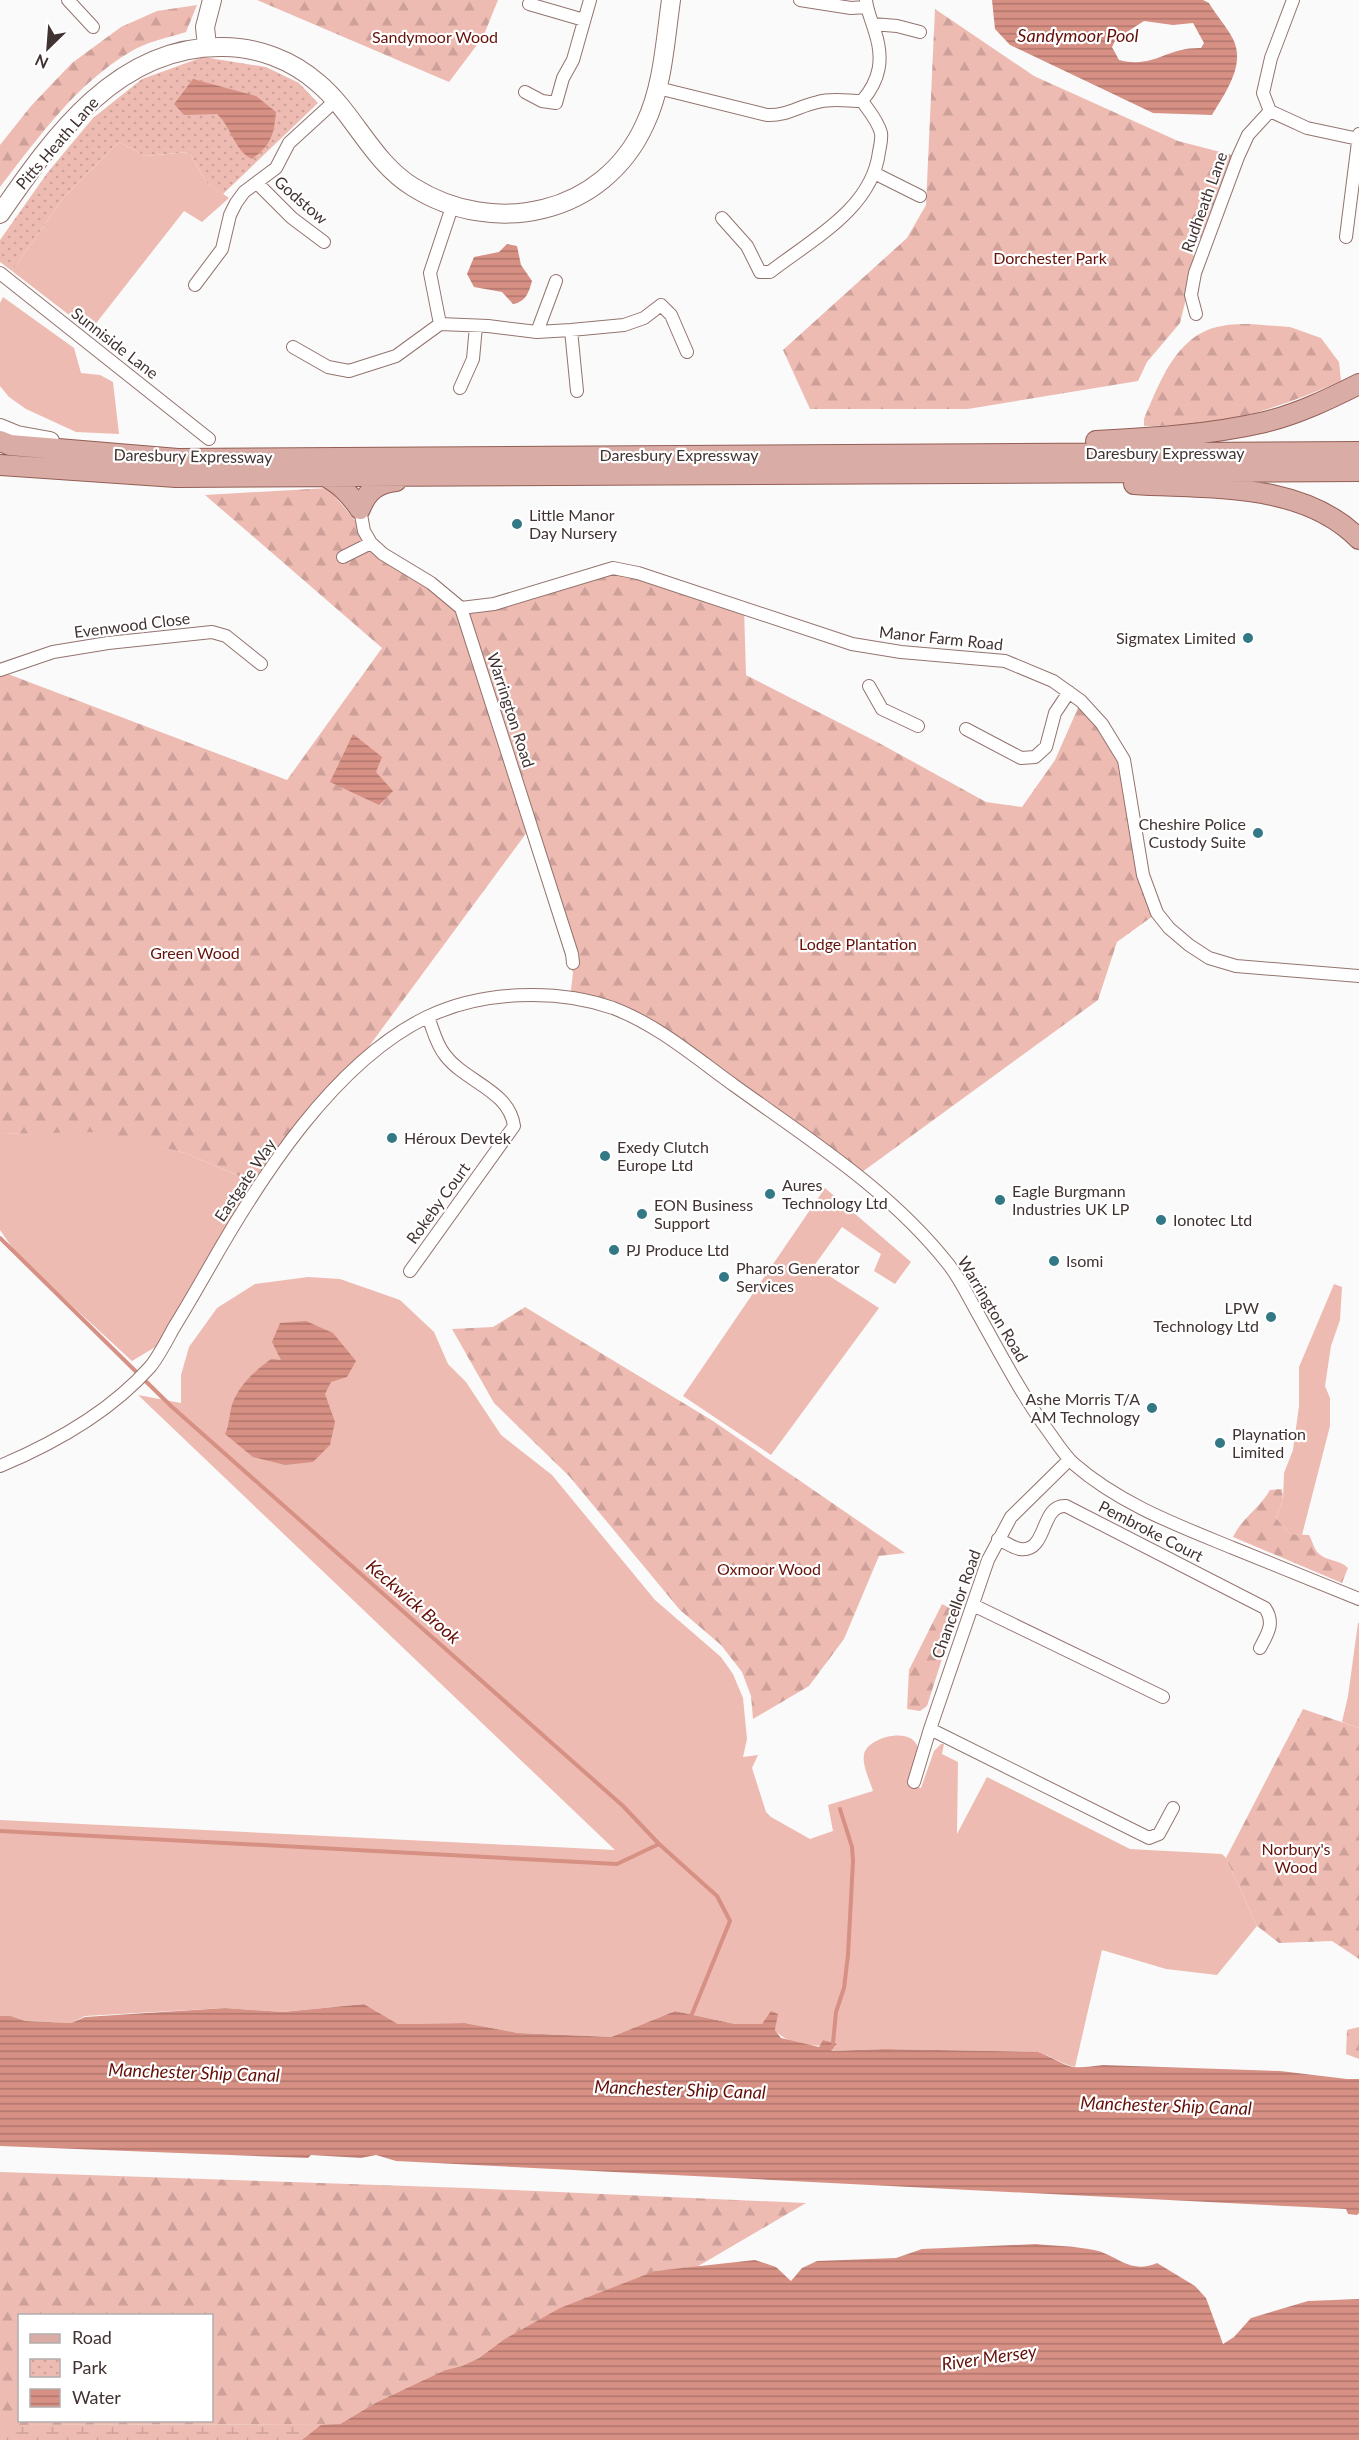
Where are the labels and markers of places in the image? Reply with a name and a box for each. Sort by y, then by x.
place label: Little Manor Day Nursery [529,505,618,542]
marker: Little Manor Day Nursery [510,517,524,531]
place label: Sigmatex Limited [1116,628,1236,647]
marker: Sigmatex Limited [1241,631,1255,645]
place label: Cheshire Police Custody Suite [1138,814,1246,851]
marker: Cheshire Police Custody Suite [1251,826,1265,840]
place label: Héroux Devtek [404,1128,512,1147]
marker: Héroux Devtek [385,1131,399,1145]
place label: Exedy Clutch Europe Ltd [617,1137,709,1174]
marker: Exedy Clutch Europe Ltd [598,1149,612,1163]
place label: Aures Technology Ltd [782,1175,888,1212]
place label: Eagle Burgmann Industries UK LP [1012,1181,1130,1218]
marker: Aures Technology Ltd [763,1187,777,1201]
marker: Eagle Burgmann Industries UK LP [993,1193,1007,1207]
place label: EON Business Support [654,1195,753,1232]
marker: EON Business Support [635,1207,649,1221]
place label: Ionotec Ltd [1173,1210,1252,1229]
marker: Ionotec Ltd [1154,1213,1168,1227]
place label: PJ Produce Ltd [626,1240,729,1259]
marker: PJ Produce Ltd [607,1243,621,1257]
place label: Isomi [1066,1251,1103,1270]
marker: Isomi [1047,1254,1061,1268]
place label: Pharos Generator Services [736,1258,860,1295]
marker: Pharos Generator Services [717,1270,731,1284]
place label: LPW Technology Ltd [1153,1298,1259,1335]
marker: LPW Technology Ltd [1264,1310,1278,1324]
place label: Ashe Morris T/A AM Technology [1025,1389,1141,1426]
marker: Ashe Morris T/A AM Technology [1145,1401,1159,1415]
place label: Playnation Limited [1232,1424,1306,1461]
marker: Playnation Limited [1213,1436,1227,1450]

